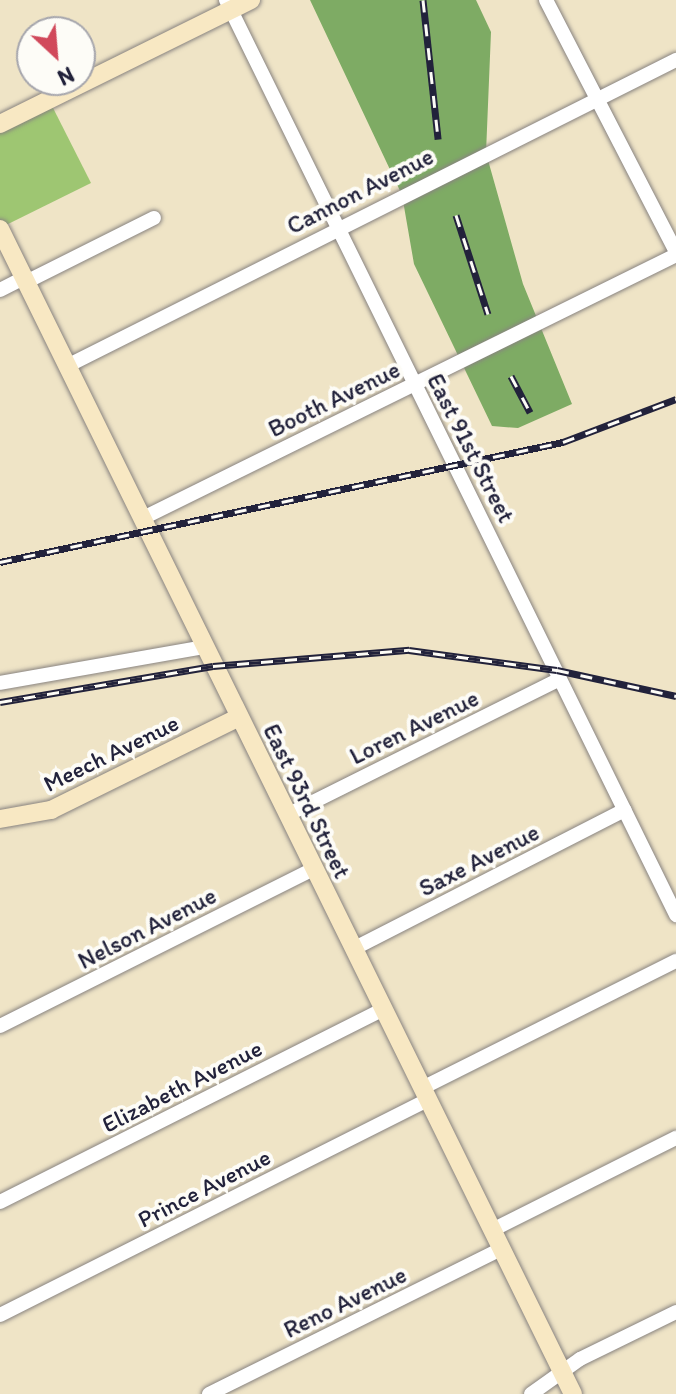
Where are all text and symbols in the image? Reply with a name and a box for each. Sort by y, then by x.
north arrow [16,16,96,96]
text: N [53,61,78,92]
street label: Cannon Avenue [282,142,438,240]
street label: Booth Avenue [264,355,404,443]
street label: East 91st Street [421,369,521,527]
street label: Loren Avenue [345,684,483,770]
street label: Meech Avenue [39,708,183,798]
street label: East 93rd Street [257,719,357,883]
street label: Saxe Avenue [415,818,543,902]
street label: Nelson Avenue [73,881,221,975]
street label: Elizabeth Avenue [98,1033,266,1139]
street label: Prince Avenue [133,1142,275,1234]
street label: Reno Avenue [279,1260,411,1344]

